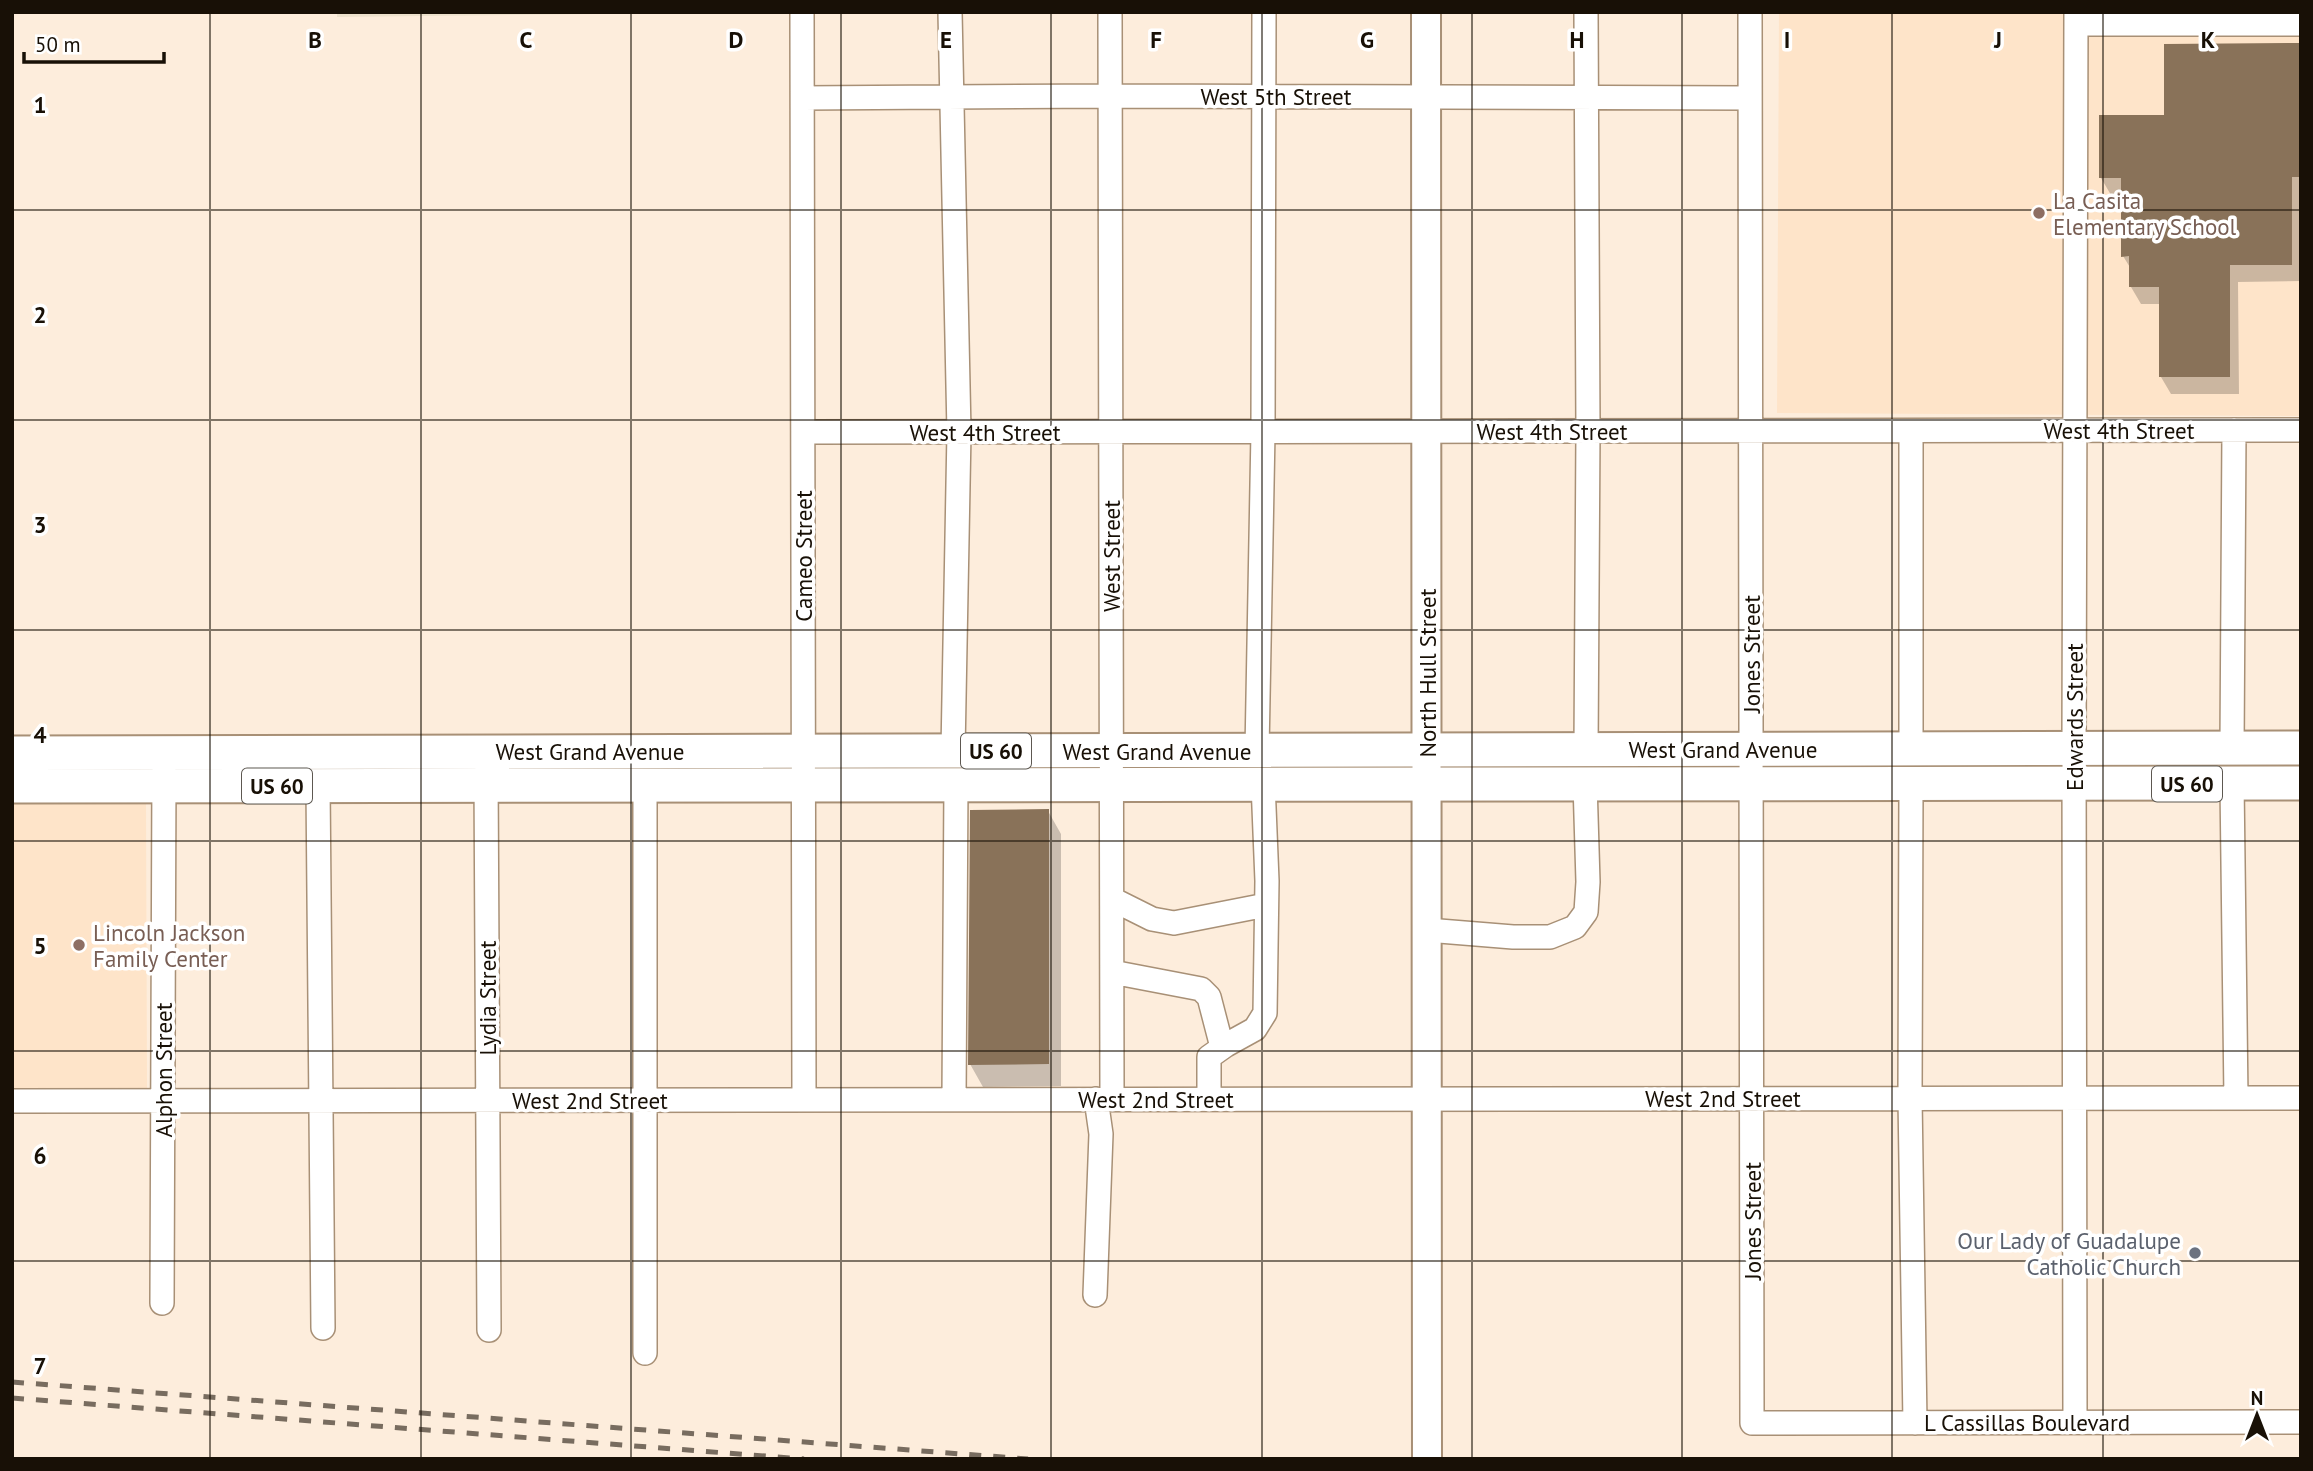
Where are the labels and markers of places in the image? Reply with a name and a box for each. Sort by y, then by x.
place label: La Casita Elementary School [2053,186,2237,241]
marker: La Casita Elementary School [2031,205,2047,221]
place label: Lincoln Jackson Family Center [93,918,245,973]
marker: Lincoln Jackson Family Center [71,937,87,953]
place label: Our Lady of Guadalupe Catholic Church [1957,1226,2181,1281]
marker: Our Lady of Guadalupe Catholic Church [2187,1245,2203,1261]

